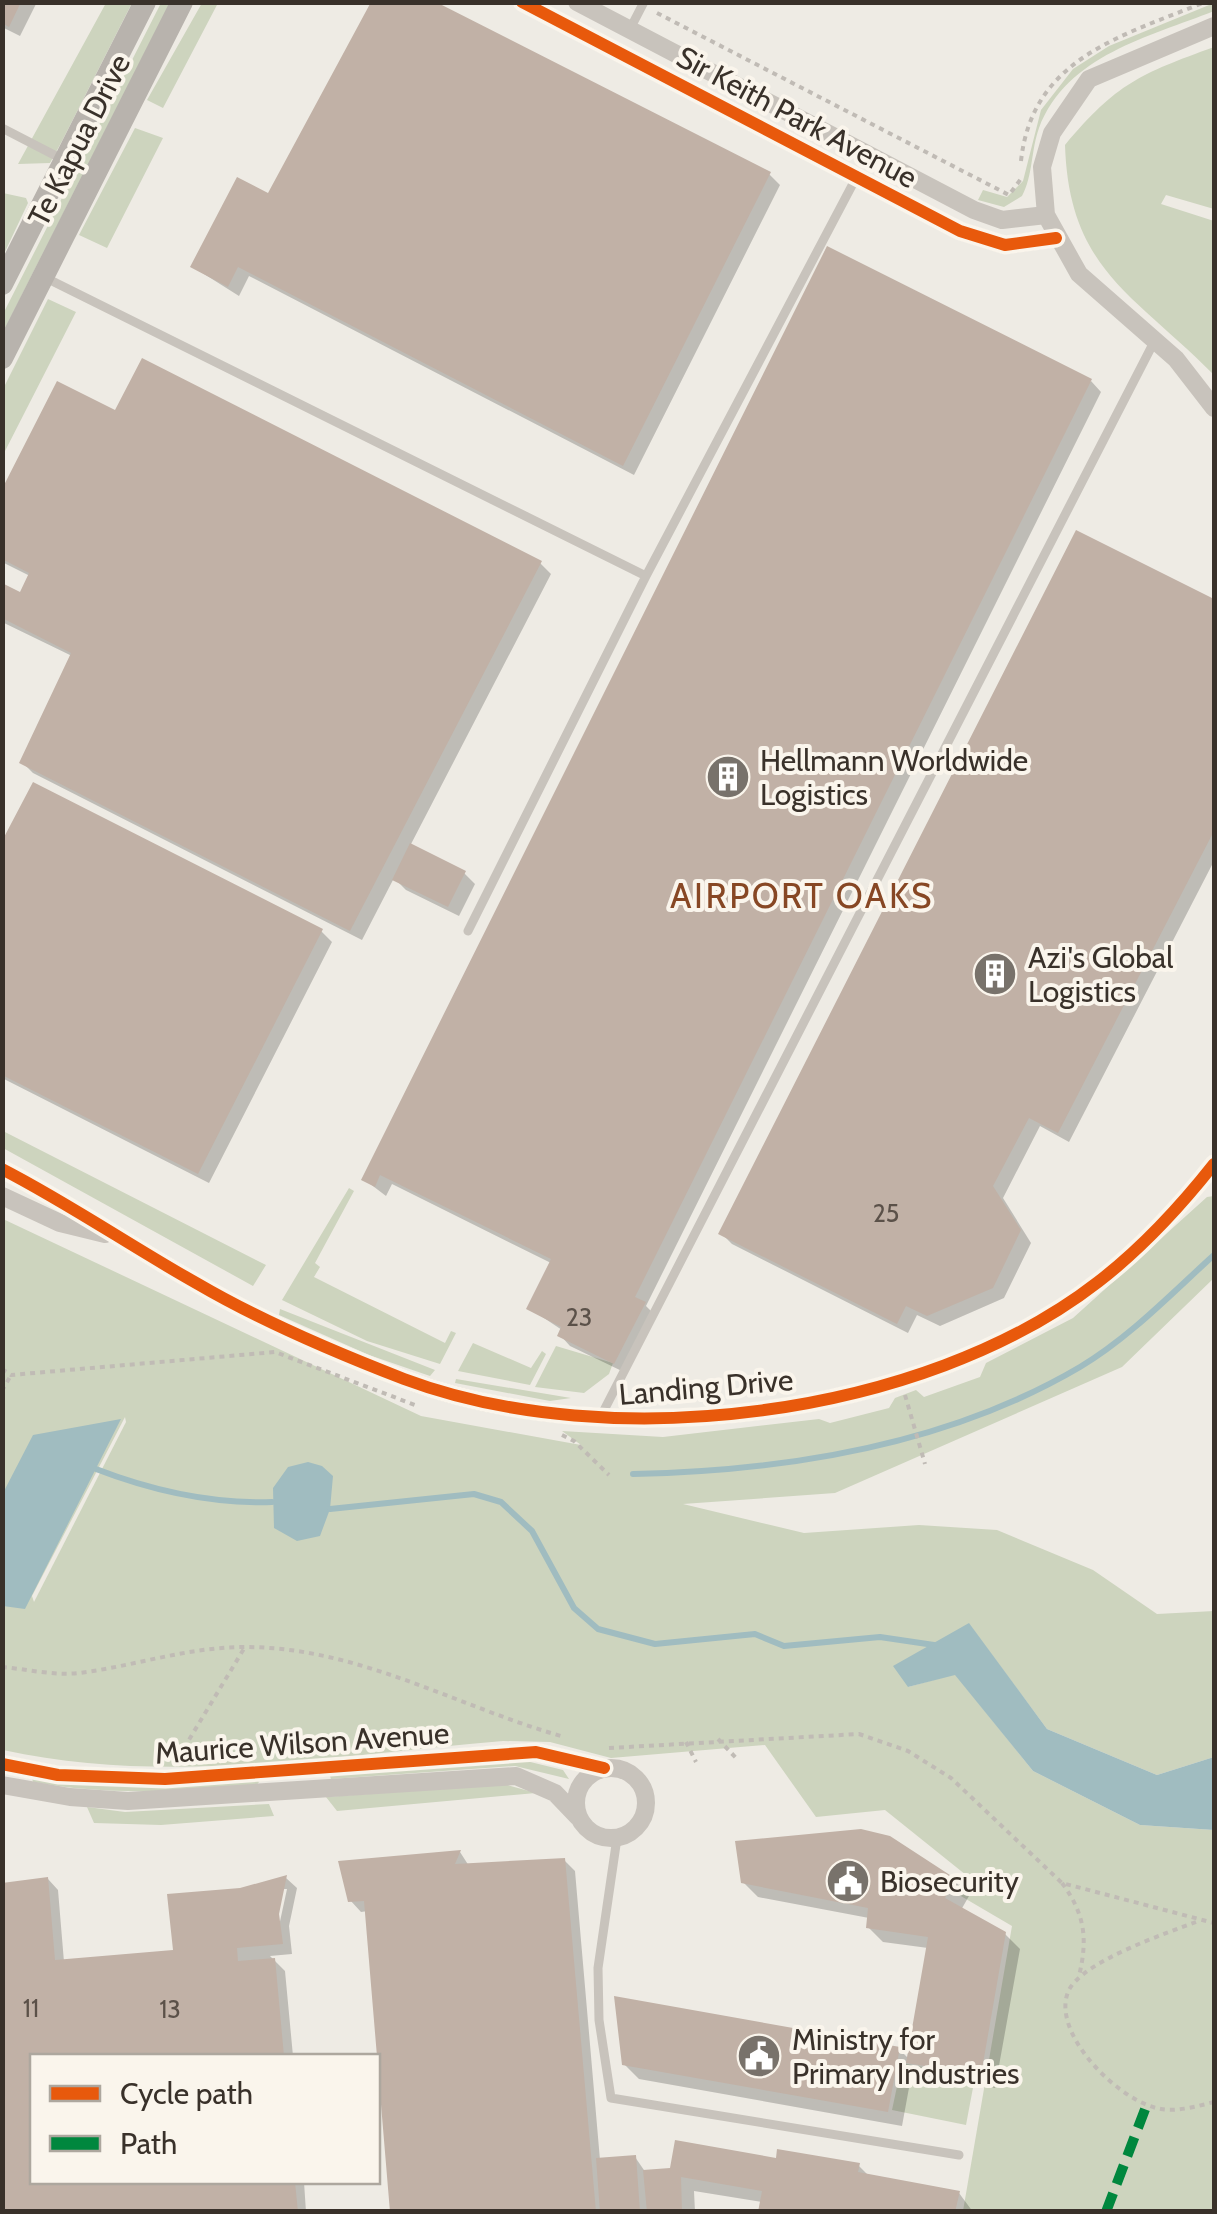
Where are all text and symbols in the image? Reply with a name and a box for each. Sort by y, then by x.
street label: Sir Keith Park Avenue [671,38,923,196]
street label: Te Kapua Drive [20,48,138,232]
place label: Hellmann Worldwide Logistics [760,742,1028,813]
building icon: Hellmann Worldwide Logistics [705,754,751,800]
district label: AIRPORT OAKS [670,874,934,917]
place label: Azi's Global Logistics [1028,939,1173,1010]
building icon: Azi's Global Logistics [972,951,1018,997]
house number: 25 [873,1198,899,1228]
house number: 23 [566,1302,592,1332]
street label: Landing Drive [617,1361,795,1413]
street label: Maurice Wilson Avenue [154,1714,450,1772]
public building icon: Biosecurity [825,1858,871,1904]
place label: Biosecurity [880,1863,1019,1900]
house number: 11 [23,1993,39,2023]
house number: 13 [159,1994,181,2024]
place label: Ministry for Primary Industries [792,2021,1020,2092]
public building icon: Ministry for Primary Industries [736,2033,782,2079]
legend [30,2054,380,2184]
text: Cycle path [120,2075,253,2112]
text: Path [120,2125,177,2162]

